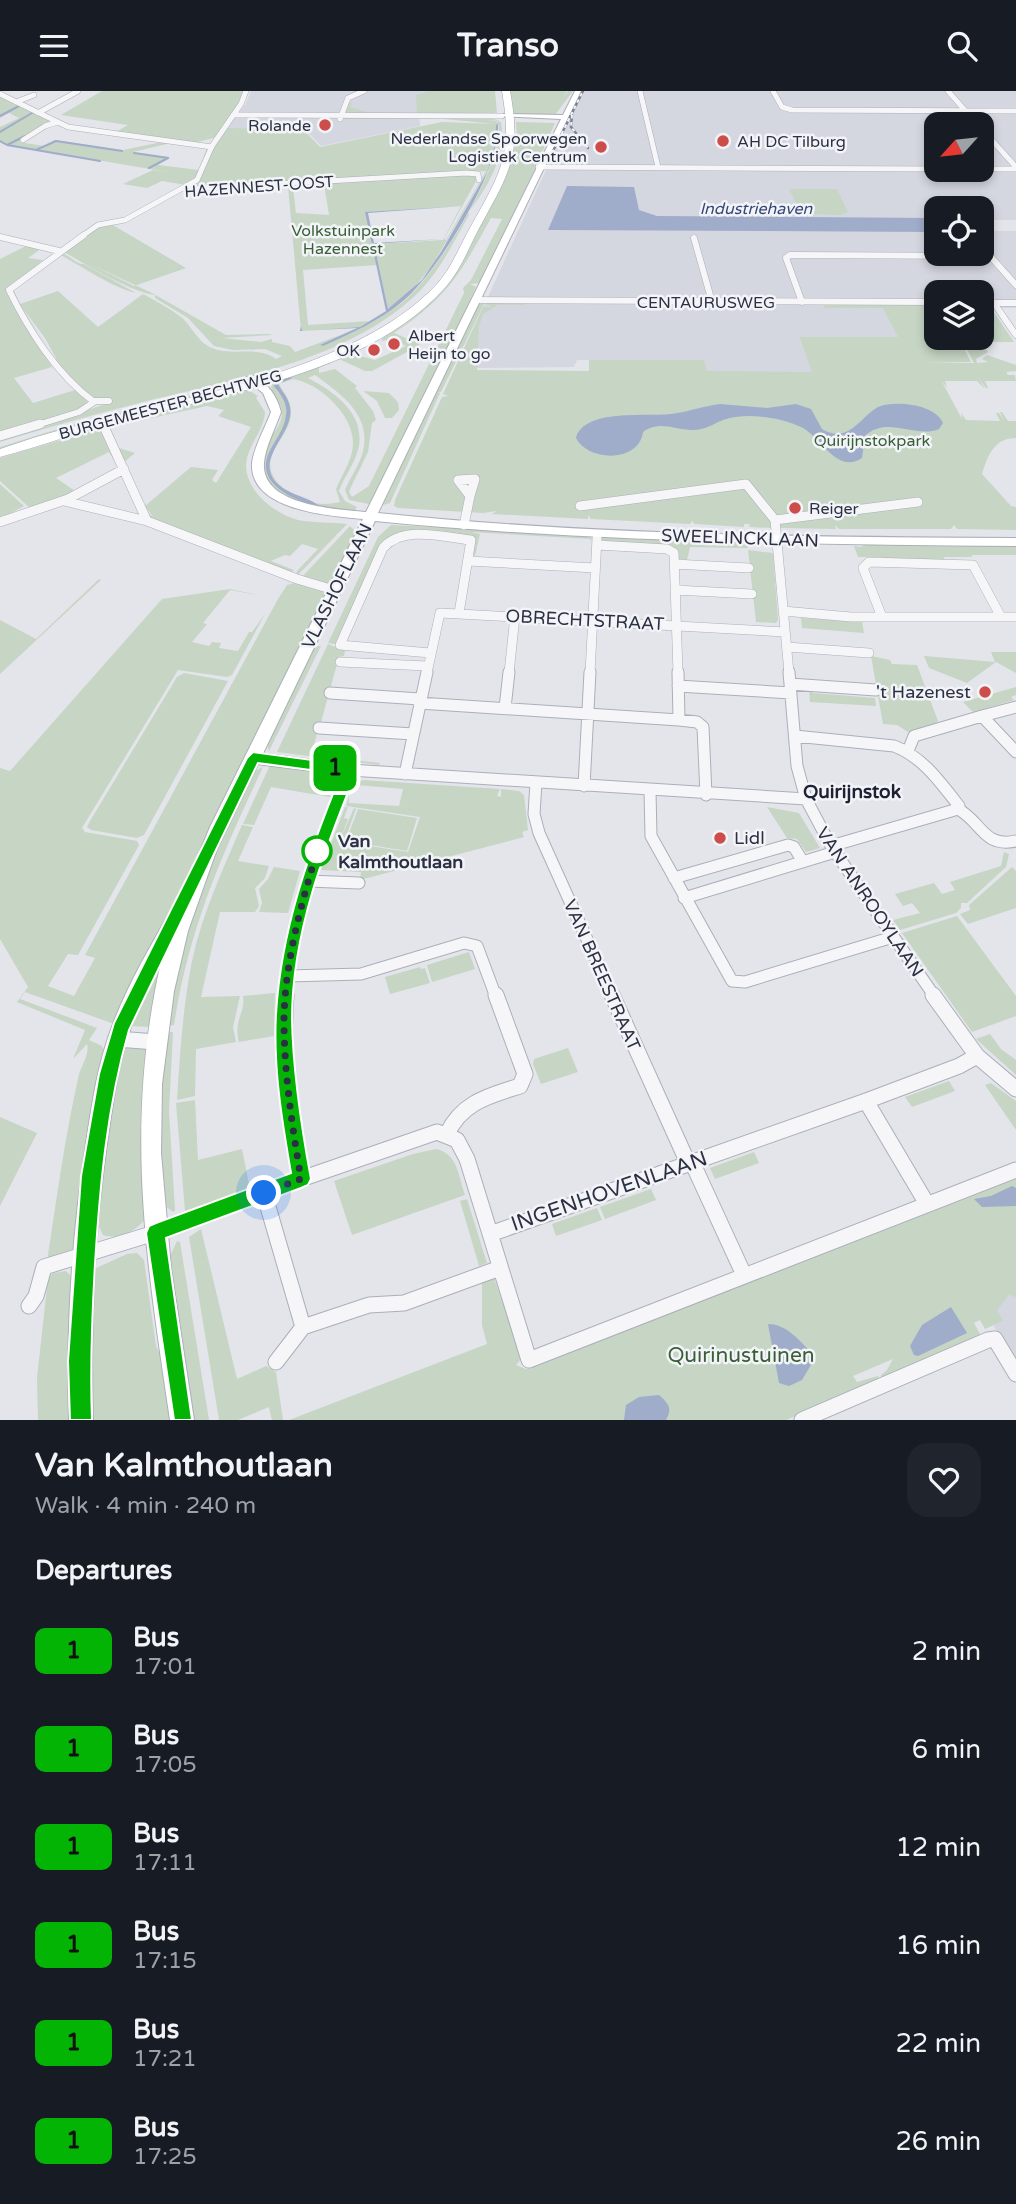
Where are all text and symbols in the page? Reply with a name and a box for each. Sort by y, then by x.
icon: menu [35,27,73,65]
text: Transo [457,27,559,65]
icon: search [943,27,981,65]
north arrow [924,112,994,182]
map controls [924,112,994,350]
place label: Rolande [248,116,311,136]
marker: Rolande [317,117,333,133]
place label: Nederlandse Spoorwegen Logistiek Centrum [390,129,587,167]
place label: AH DC Tilburg [737,132,846,152]
marker: AH DC Tilburg [715,133,731,149]
marker: Nederlandse Spoorwegen Logistiek Centrum [593,139,609,155]
street label: HAZENNEST-OOST [184,172,335,202]
button: locate [924,196,994,266]
water label: Industriehaven [700,199,814,219]
park label: Volkstuinpark Hazennest [291,221,395,259]
button: layers [924,280,994,350]
street label: CENTAURUSWEG [637,293,775,313]
place label: Albert Heijn to go [408,326,491,364]
marker: Albert Heijn to go [386,336,402,352]
place label: OK [336,341,360,361]
marker: OK [366,342,382,358]
street label: BURGEMEESTER BECHTWEG [57,366,284,444]
park label: Quirijnstokpark [814,431,931,451]
place label: Reiger [809,499,860,519]
marker: Reiger [787,500,803,516]
street label: VLASHOFLAAN [297,520,377,652]
street label: SWEELINCKLAAN [661,524,819,552]
street label: OBRECHTSTRAAT [505,605,665,635]
place label: 't Hazenest [876,681,971,703]
marker: 't Hazenest [977,684,993,700]
line badge: 1 [312,745,358,791]
text: 1 [327,753,343,782]
district label: Quirijnstok [803,781,902,804]
street label: VAN ANROOYLAAN [812,823,928,981]
place label: Lidl [734,827,765,849]
place label: Van Kalmthoutlaan [338,830,463,873]
marker: Lidl [712,830,728,846]
marker: Van Kalmthoutlaan [302,836,332,866]
street label: VAN BREESTRAAT [559,896,645,1054]
street label: INGENHOVENLAAN [508,1146,711,1237]
your location [246,1175,281,1210]
park label: Quirinustuinen [667,1343,815,1368]
button: heart [907,1443,981,1517]
text: Van Kalmthoutlaan [35,1446,333,1485]
text: Walk · 4 min · 240 m [35,1492,256,1520]
text: Departures [35,1555,172,1586]
text: Bus [133,1622,179,1653]
text: 1 [66,1636,81,1665]
text: 2 min [912,1636,981,1667]
text: 17:01 [133,1653,197,1681]
text: Bus [133,1720,179,1751]
text: 1 [66,1734,81,1763]
text: 6 min [912,1734,981,1765]
text: 17:05 [133,1751,197,1779]
text: Bus [133,1818,179,1849]
text: 1 [66,1832,81,1861]
text: 12 min [895,1832,981,1863]
text: 17:11 [133,1849,197,1877]
text: Bus [133,1916,179,1947]
text: 1 [66,1930,81,1959]
text: 16 min [895,1930,981,1961]
text: 17:15 [133,1947,197,1975]
text: Bus [133,2014,179,2045]
text: 1 [66,2028,81,2057]
text: 22 min [895,2028,981,2059]
text: 17:21 [133,2045,197,2073]
text: Bus [133,2112,179,2143]
text: 1 [66,2126,81,2155]
text: 26 min [895,2126,981,2157]
text: 17:25 [133,2143,197,2171]

